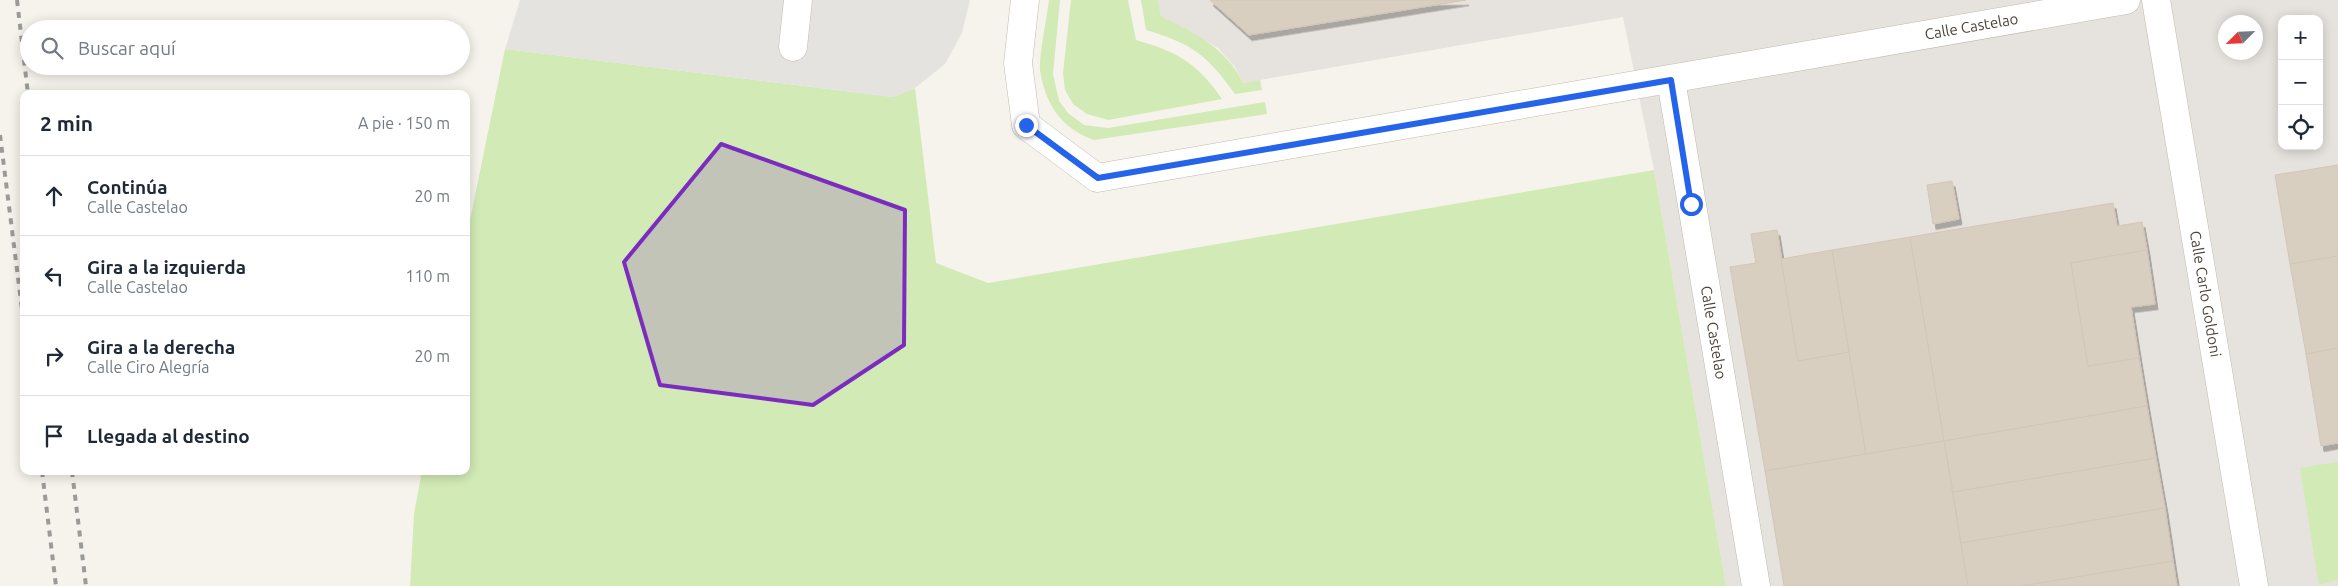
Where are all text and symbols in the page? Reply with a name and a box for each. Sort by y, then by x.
street label: Calle Castelao [1923,10,2019,43]
north arrow [2218,15,2263,60]
map controls [2278,15,2323,150]
button: + [2278,15,2323,60]
search box [20,20,470,75]
icon: search [38,34,66,62]
text: Buscar aquí [78,37,176,59]
button: − [2278,60,2323,105]
button: locate [2278,105,2323,150]
text: 2 min [40,111,93,135]
text: A pie · 150 m [358,114,450,132]
route end [1015,114,1038,137]
text: Continúa [87,176,168,198]
icon: ahead [40,182,68,210]
text: 20 m [414,187,450,205]
route start [1680,193,1703,216]
text: Calle Castelao [87,198,188,216]
street label: Calle Carlo Goldoni [2187,229,2225,358]
text: Gira a la izquierda [87,256,246,278]
icon: left [40,262,68,290]
text: 110 m [405,267,450,285]
text: Calle Castelao [87,278,188,296]
street label: Calle Castelao [1698,284,1730,380]
text: Gira a la derecha [87,336,235,358]
icon: right [40,342,68,370]
text: 20 m [414,347,450,365]
text: Calle Ciro Alegría [87,358,210,376]
icon: arrive [40,422,68,450]
text: Llegada al destino [87,425,250,447]

